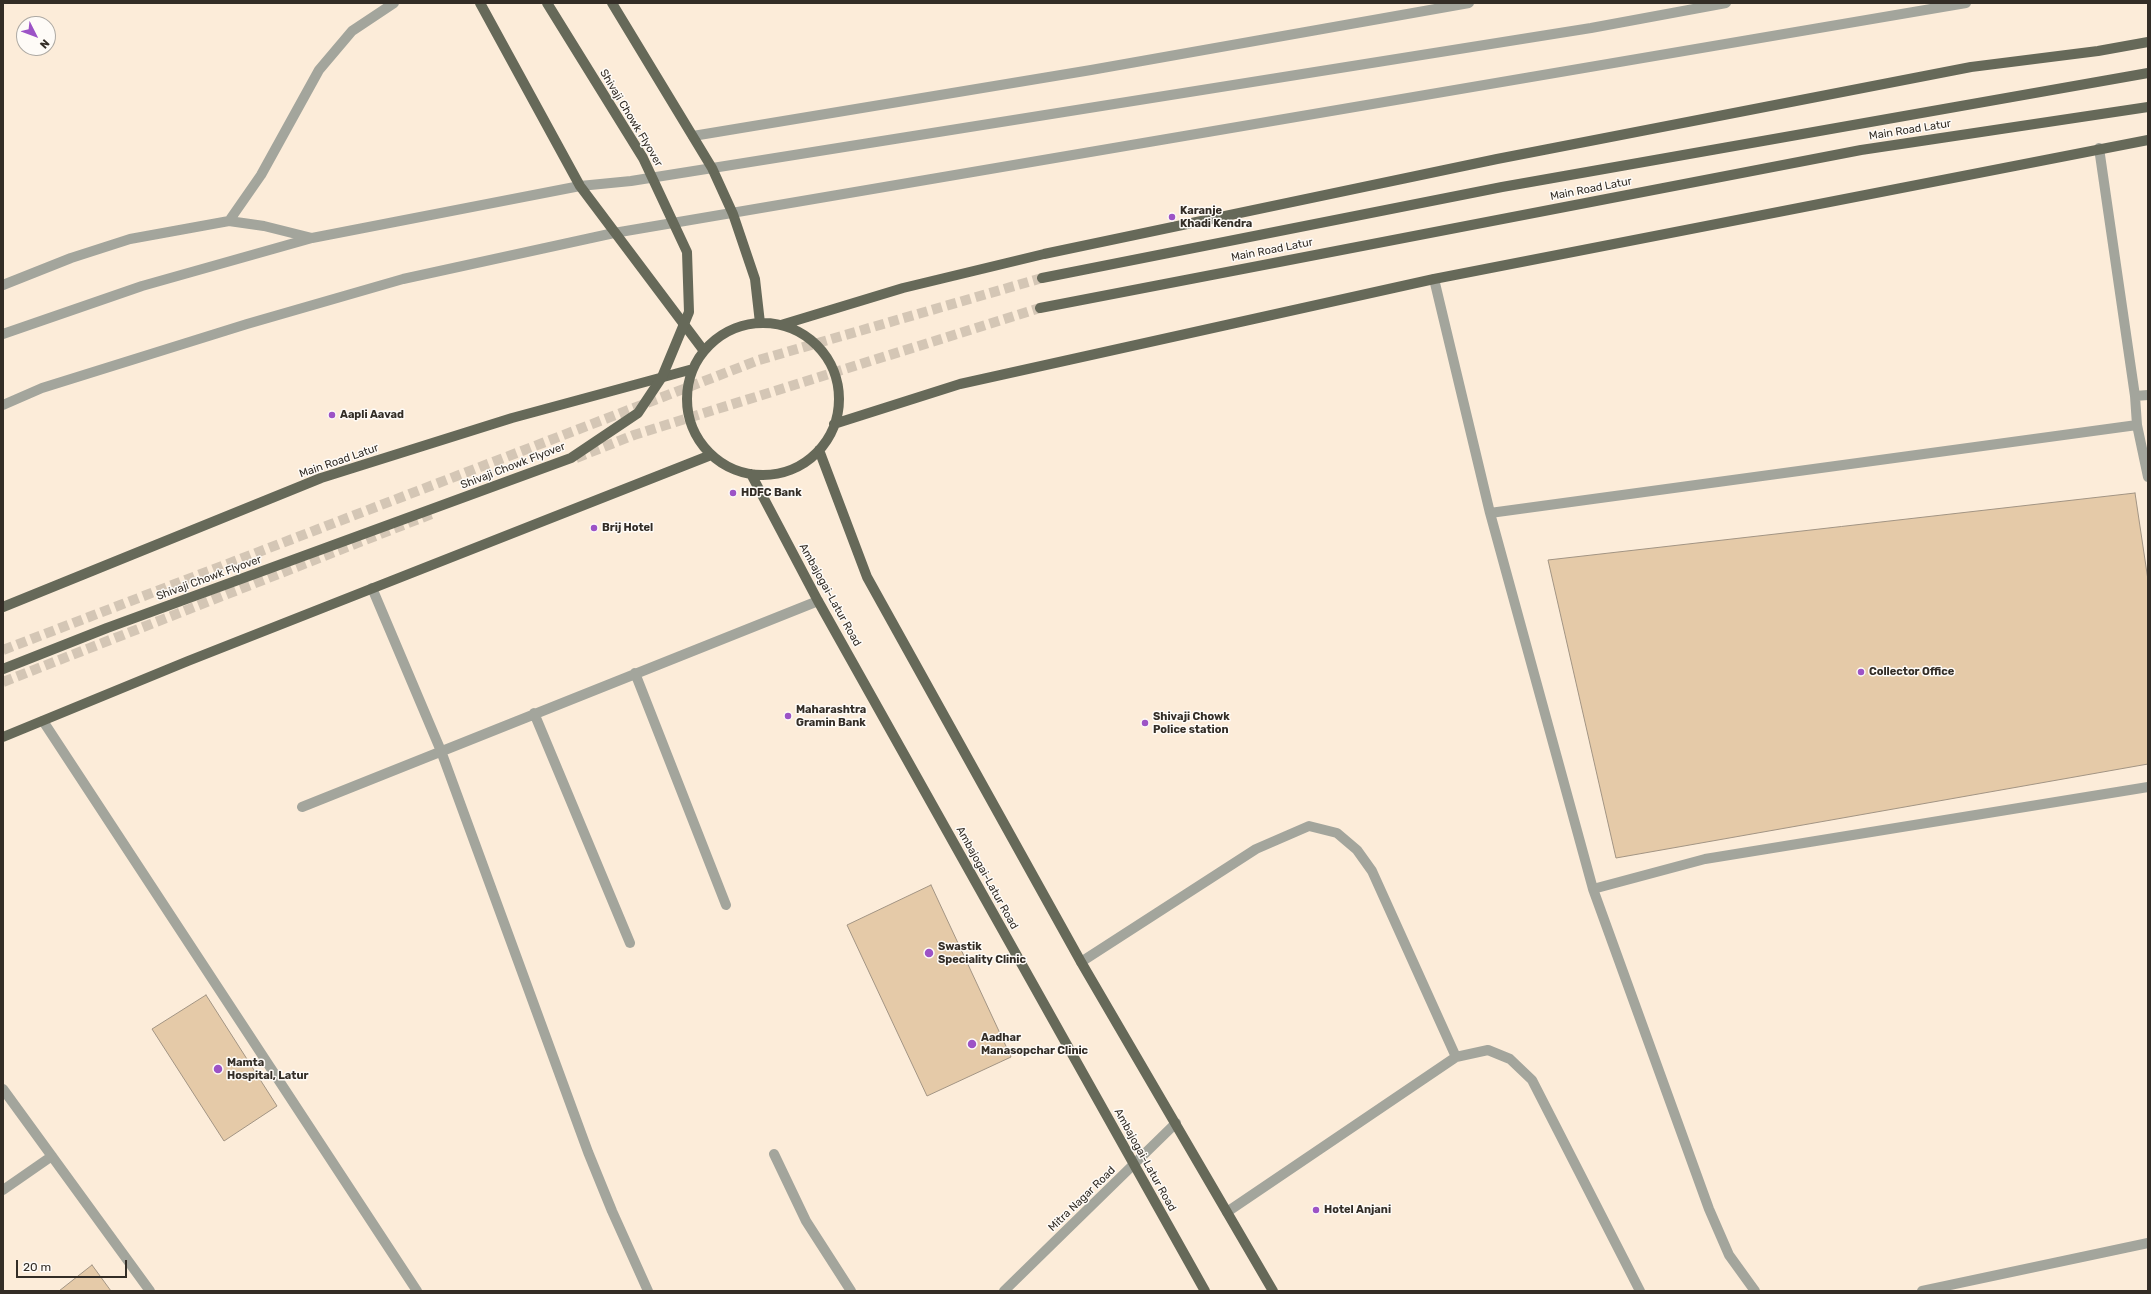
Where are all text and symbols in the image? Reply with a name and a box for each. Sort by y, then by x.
north arrow [16,16,56,56]
text: N [37,36,52,51]
street label: Shivaji Chowk Flyover [597,67,665,169]
street label: Main Road Latur [1868,117,1952,143]
street label: Main Road Latur [1549,175,1633,203]
place label: Karanje Khadi Kendra [1180,204,1252,230]
marker: Karanje Khadi Kendra [1167,212,1177,222]
street label: Main Road Latur [1230,236,1314,264]
place label: Aapli Aavad [340,408,404,422]
marker: Aapli Aavad [327,410,337,420]
street label: Shivaji Chowk Flyover [459,440,567,492]
street label: Main Road Latur [298,441,380,481]
place label: HDFC Bank [741,486,802,500]
marker: HDFC Bank [728,488,738,498]
place label: Brij Hotel [602,521,653,535]
marker: Brij Hotel [589,523,599,533]
street label: Ambajogai-Latur Road [796,541,864,649]
street label: Shivaji Chowk Flyover [155,553,263,603]
place label: Collector Office [1869,665,1954,679]
marker: Collector Office [1856,667,1866,677]
place label: Maharashtra Gramin Bank [796,703,866,729]
place label: Shivaji Chowk Police station [1153,710,1230,736]
marker: Maharashtra Gramin Bank [783,711,793,721]
marker: Shivaji Chowk Police station [1140,718,1150,728]
street label: Ambajogai-Latur Road [953,824,1021,932]
place label: Swastik Speciality Clinic [938,940,1026,966]
marker: Swastik Speciality Clinic [923,947,935,959]
place label: Aadhar Manasopchar Clinic [981,1031,1088,1057]
marker: Aadhar Manasopchar Clinic [966,1038,978,1050]
place label: Mamta Hospital, Latur [227,1056,308,1082]
marker: Mamta Hospital, Latur [212,1063,224,1075]
street label: Ambajogai-Latur Road [1111,1106,1179,1214]
street label: Mitra Nagar Road [1046,1164,1118,1234]
place label: Hotel Anjani [1324,1203,1391,1217]
marker: Hotel Anjani [1311,1205,1321,1215]
scale bar [18,1252,129,1278]
text: 20 m [23,1260,51,1274]

